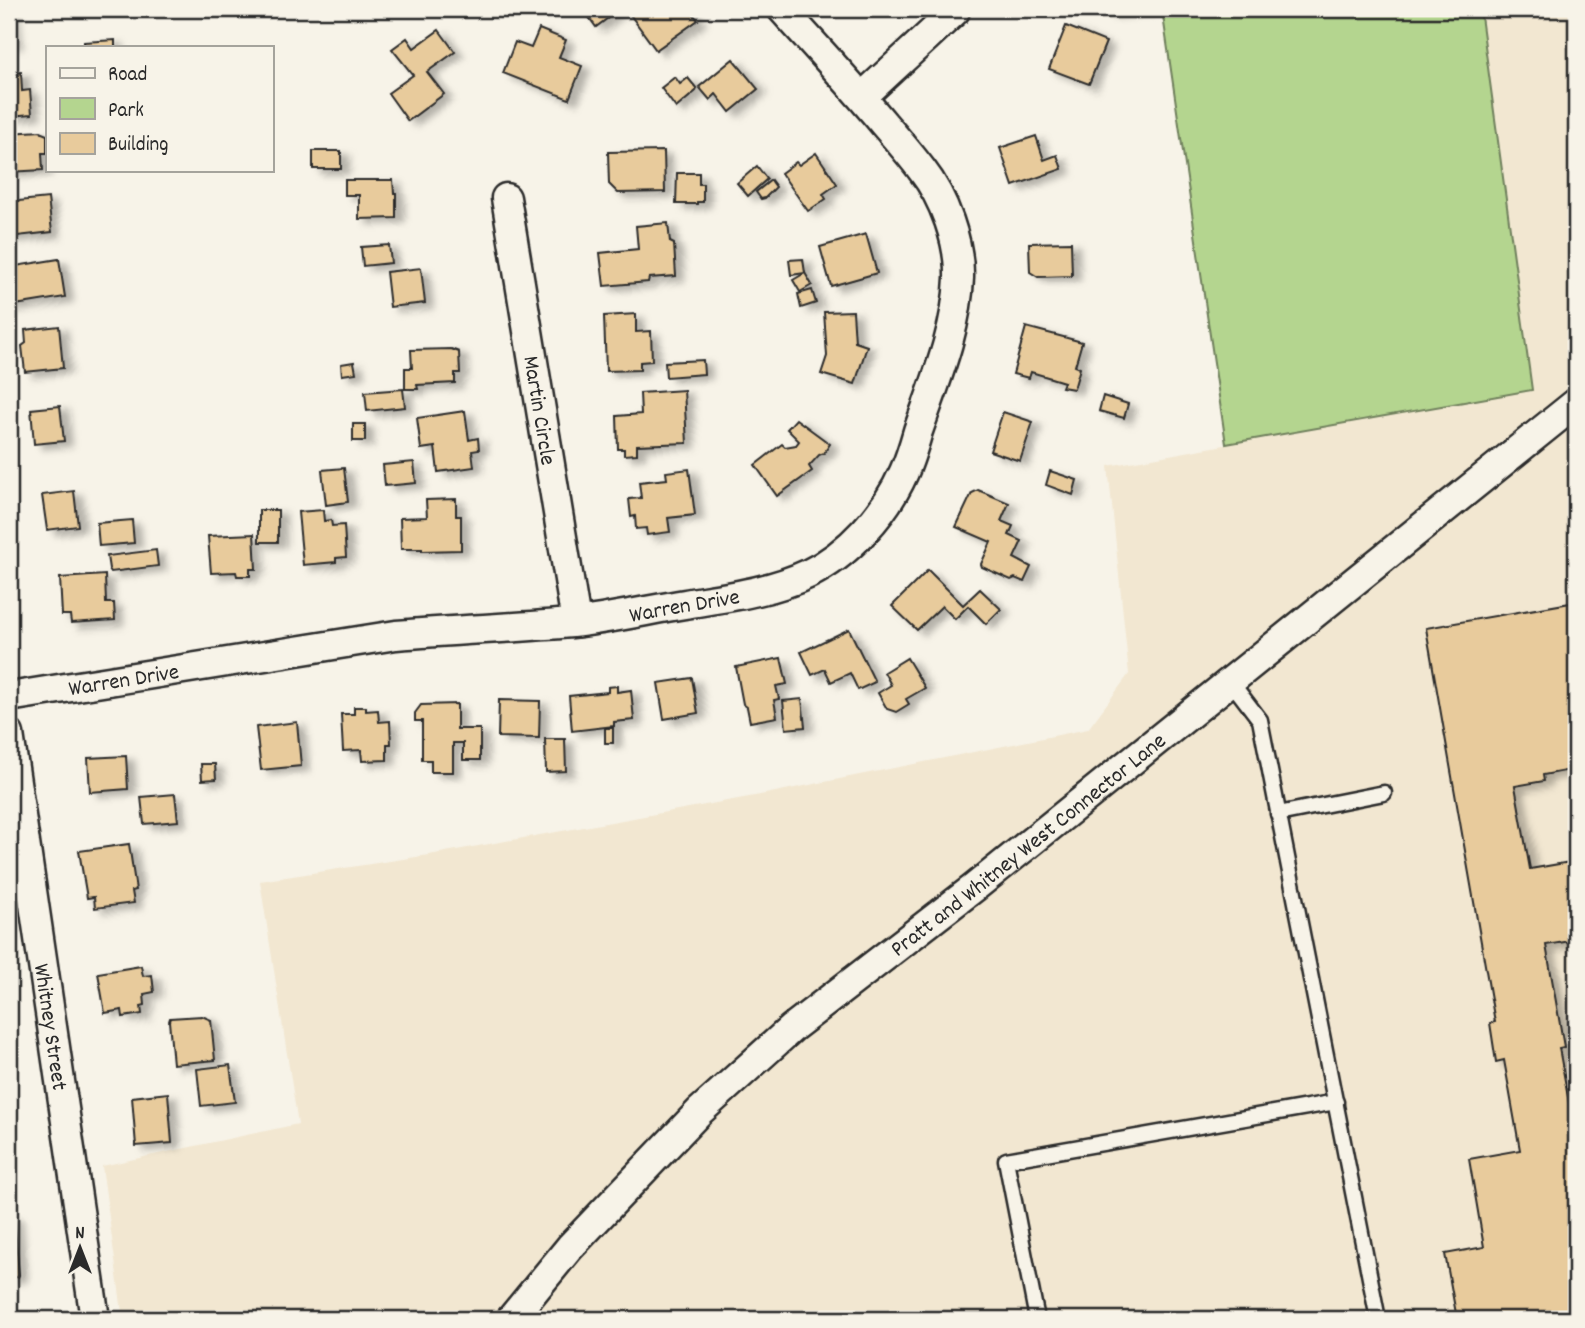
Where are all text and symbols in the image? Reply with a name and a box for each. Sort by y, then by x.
legend [46,46,273,172]
text: Road [108,61,147,91]
text: Park [108,97,144,127]
text: Building [108,131,168,161]
street label: Martin Circle [512,354,563,468]
street label: Warren Drive [627,582,743,634]
street label: Warren Drive [66,657,182,707]
street label: Pratt and Whitney West Connector Lane [885,726,1174,966]
street label: Whitney Street [23,962,74,1093]
north arrow [46,1212,116,1282]
text: N [75,1221,85,1248]

